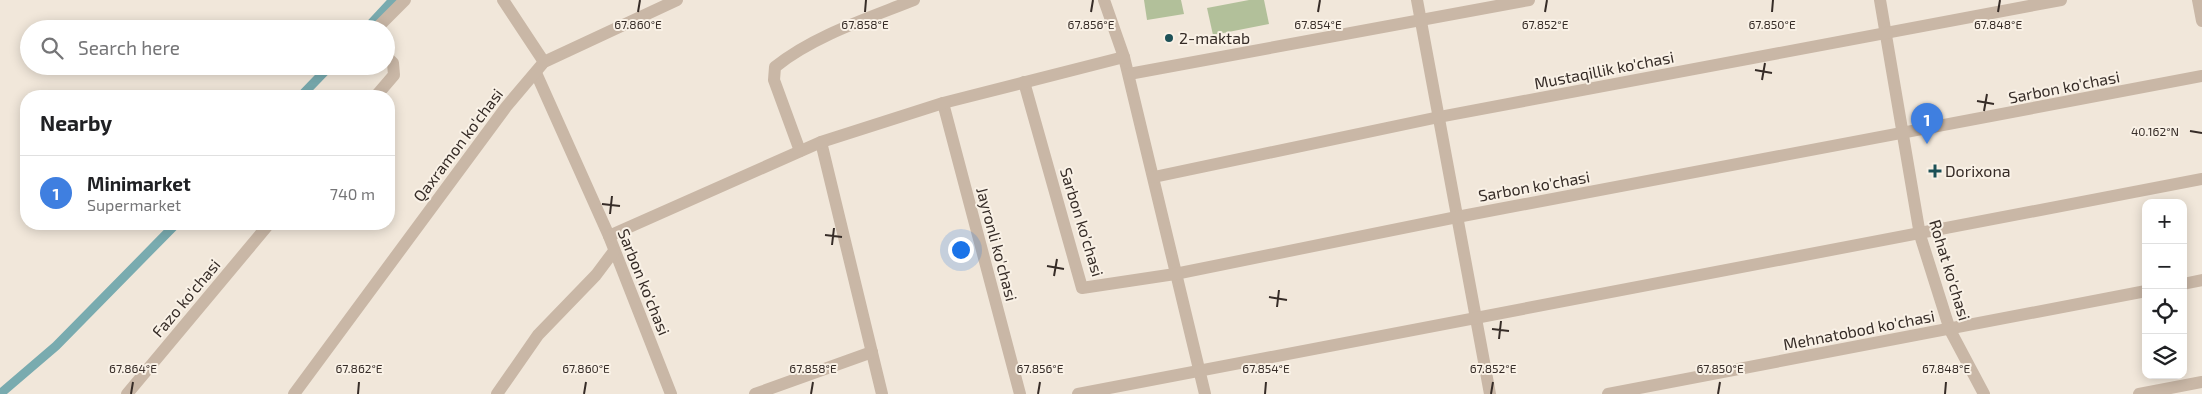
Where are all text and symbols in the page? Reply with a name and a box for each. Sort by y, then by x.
text: 67.860°E [614,17,662,31]
text: 67.858°E [841,17,889,31]
text: 67.856°E [1068,17,1115,31]
text: 67.854°E [1294,17,1342,31]
text: 67.852°E [1522,17,1569,31]
text: 67.850°E [1748,17,1796,31]
text: 67.848°E [1974,17,2022,31]
search box [20,20,395,75]
place label: 2-maktab [1179,28,1250,47]
marker: 2-maktab [1163,32,1175,44]
icon: search [38,34,66,62]
text: Search here [78,36,180,59]
street label: Mustaqillik ko'chasi [1532,47,1675,92]
street label: Sarbon ko'chasi [2007,66,2121,107]
street label: Qaxramon ko'chasi [409,84,507,206]
pin: 1 [1911,103,1943,144]
text: Nearby [40,110,112,135]
text: 40.162°N [2131,124,2179,138]
place label: Dorixona [1945,161,2011,180]
street label: Sarbon ko'chasi [1057,165,1108,279]
marker: Dorixona [1929,165,1941,177]
street label: Sarbon ko'chasi [1477,166,1591,205]
text: Minimarket [87,172,191,195]
text: 1 [53,184,59,203]
text: 740 m [330,184,375,203]
street label: Jayronli ko'chasi [973,185,1022,303]
text: Supermarket [87,195,181,214]
map controls [2142,199,2187,379]
button: + [2142,199,2187,244]
street label: Rohat ko'chasi [1926,217,1975,323]
street label: Sarbon ko'chasi [614,226,674,338]
your location [948,237,974,263]
button: − [2142,244,2187,289]
street label: Fazo ko'chasi [148,255,224,340]
button: locate [2142,289,2187,334]
street label: Mehnatobod ko'chasi [1782,306,1936,354]
button: layers [2142,334,2187,379]
text: 67.864°E [109,361,157,375]
text: 67.862°E [335,361,383,375]
text: 67.860°E [562,361,610,375]
text: 67.858°E [789,361,837,375]
text: 67.856°E [1017,361,1064,375]
text: 67.854°E [1242,361,1290,375]
text: 67.852°E [1470,361,1517,375]
text: 67.850°E [1696,361,1744,375]
text: 67.848°E [1922,361,1970,375]

